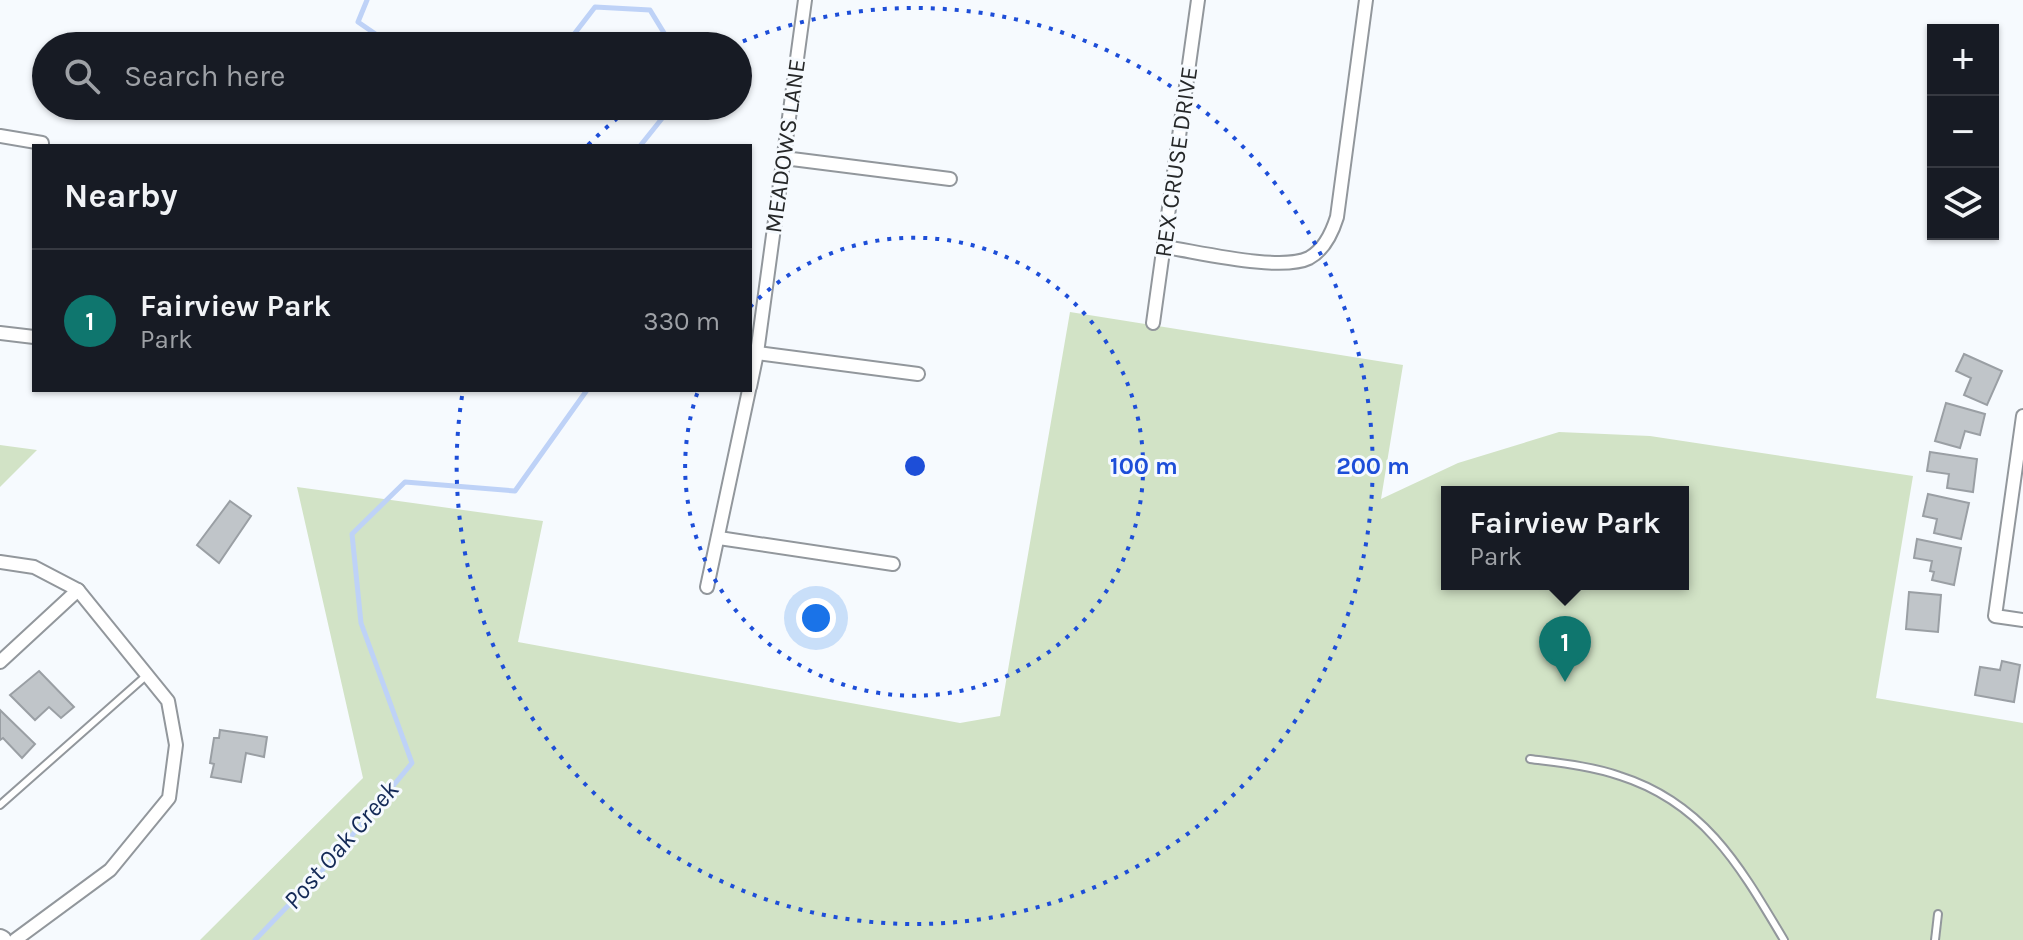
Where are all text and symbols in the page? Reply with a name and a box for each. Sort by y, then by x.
map controls [1927,24,1999,240]
button: + [1927,24,1999,96]
search box [32,32,752,120]
icon: search [60,54,104,98]
street label: MEADOWS LANE [759,57,811,235]
text: Search here [124,58,285,94]
street label: REX CRUSE DRIVE [1149,65,1203,259]
button: − [1927,96,1999,168]
button: layers [1927,168,1999,240]
text: Nearby [64,176,178,216]
text: Fairview Park [140,288,331,324]
text: 1 [85,306,95,337]
text: 330 m [643,306,720,337]
text: Park [140,324,193,355]
centre of rings [901,452,929,480]
text: 100 m [1110,452,1178,480]
text: 200 m [1336,452,1410,480]
popup [1441,486,1689,590]
text: Fairview Park [1470,505,1660,541]
text: Park [1470,541,1522,572]
your location [796,598,836,638]
pin: 1 [1539,616,1591,682]
water label: Post Oak Creek [277,774,406,916]

